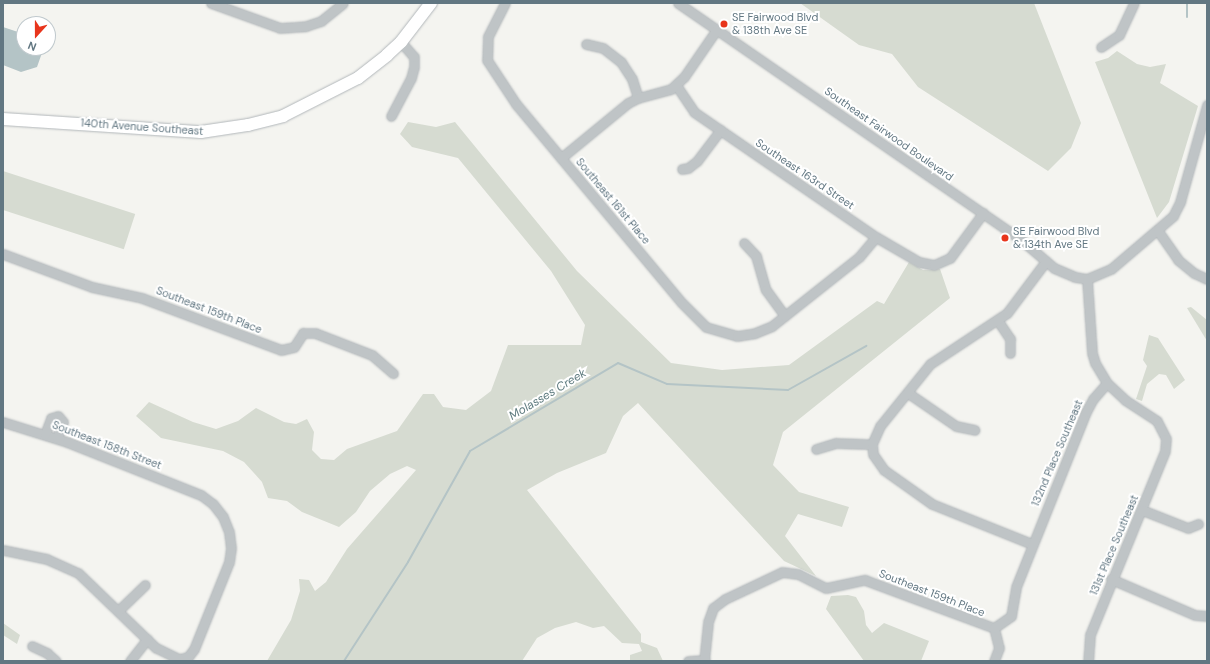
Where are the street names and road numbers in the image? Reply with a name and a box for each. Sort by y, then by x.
street label: Southeast Fairwood Boulevard [822,84,956,184]
street label: 140th Avenue Southeast [80,116,204,138]
street label: Southeast 163rd Street [753,136,857,212]
street label: Southeast 161st Place [573,155,653,247]
street label: Southeast 159th Place [154,284,264,336]
street label: 132nd Place Southeast [1029,398,1085,508]
street label: Southeast 158th Street [50,418,164,472]
street label: 131st Place Southeast [1087,493,1141,597]
street label: Southeast 159th Place [877,567,987,619]

